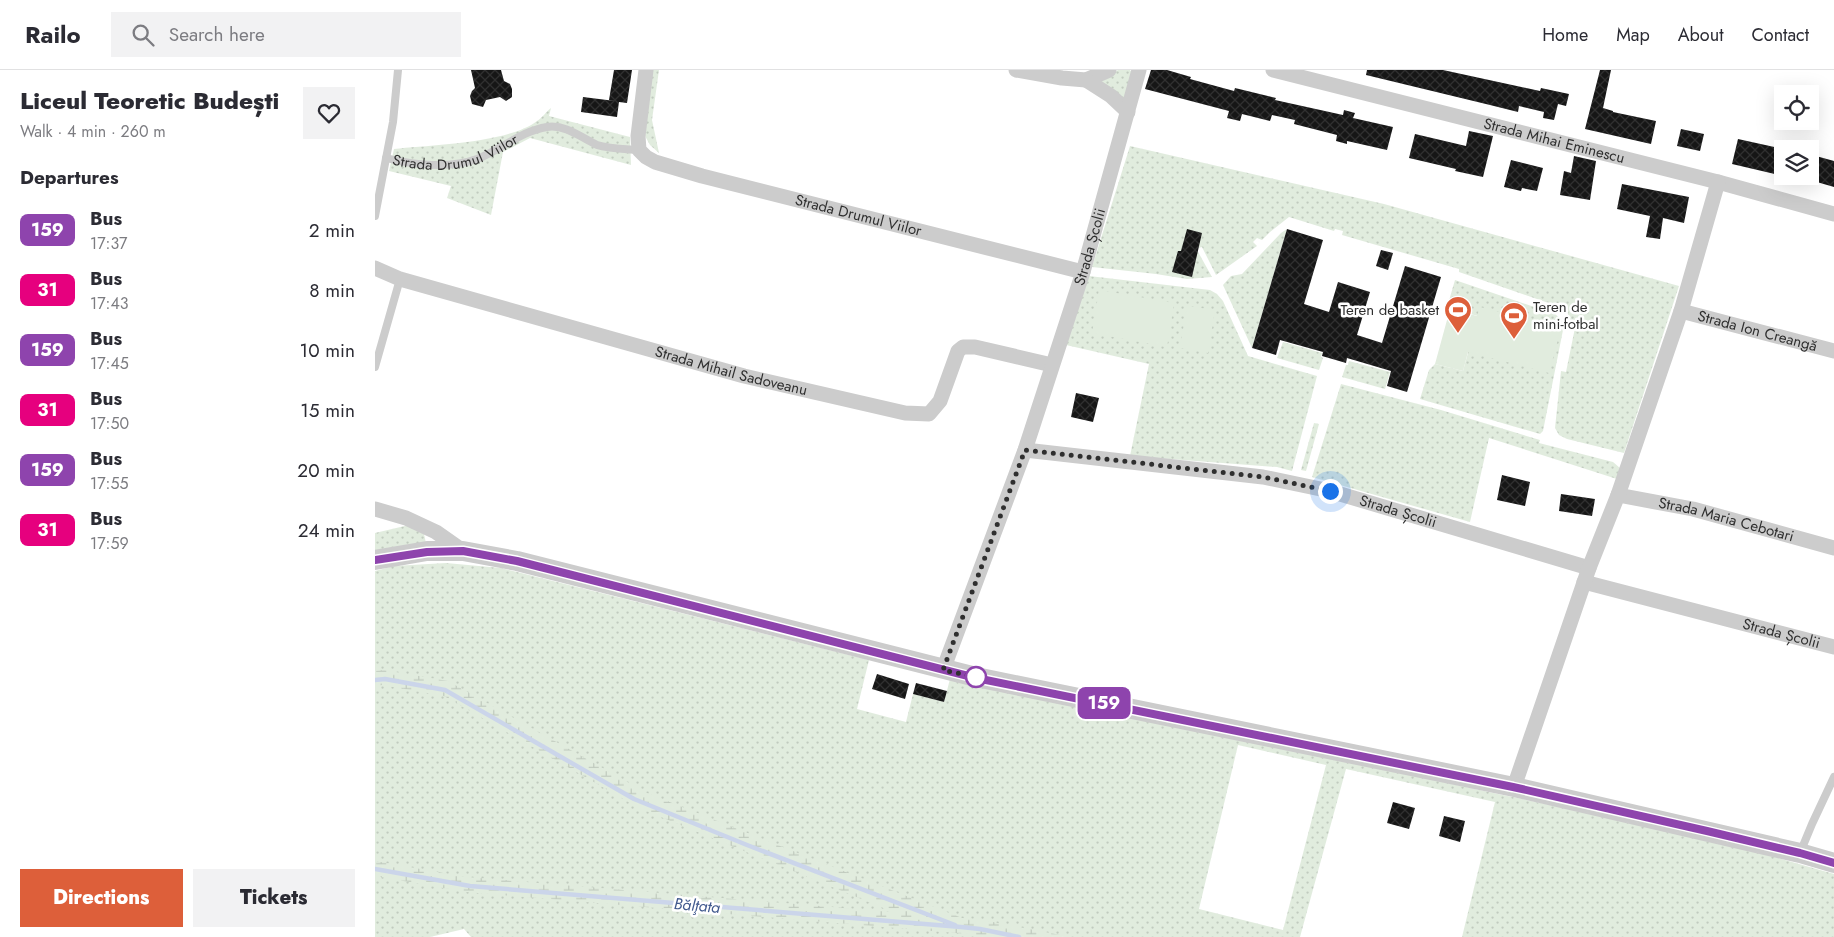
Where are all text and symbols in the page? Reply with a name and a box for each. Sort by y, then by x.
search box [111,12,461,57]
text: Railo [25,17,81,52]
icon: search [129,21,157,49]
text: Search here [169,21,265,48]
text: Home [1542,22,1588,48]
text: Map [1616,22,1650,48]
text: About [1678,22,1723,48]
text: Contact [1751,22,1809,48]
text: Liceul Teoretic Budești [20,83,279,118]
map controls [1774,85,1819,185]
button: locate [1774,85,1819,130]
button: heart [303,87,355,139]
street label: Strada Mihai Eminescu [1481,112,1627,169]
text: Walk · 4 min · 260 m [20,120,166,143]
street label: Strada Drumul Viilor [391,128,523,176]
button: layers [1774,140,1819,185]
text: Departures [20,164,119,191]
street label: Strada Drumul Viilor [793,189,925,242]
text: Bus [90,205,122,232]
street label: Strada Școlii [1068,206,1111,288]
text: 159 [31,217,64,243]
text: 2 min [309,217,355,244]
text: 17:37 [90,232,127,255]
text: Bus [90,265,122,292]
text: 31 [37,277,58,303]
text: 8 min [309,277,355,304]
text: 17:43 [90,292,128,315]
sports icon: Teren de basket [1443,295,1473,334]
place label: Teren de mini-fotbal [1533,296,1599,335]
place label: Teren de basket [1340,299,1439,321]
sports icon: Teren de mini-fotbal [1499,301,1529,340]
street label: Strada Ion Creangă [1695,305,1820,357]
text: Bus [90,325,122,352]
text: 159 [31,337,64,363]
text: 10 min [300,337,355,364]
street label: Strada Mihail Sadoveanu [652,340,809,401]
text: 17:45 [90,352,129,375]
text: Bus [90,385,122,412]
text: 31 [37,397,58,423]
text: 15 min [300,397,355,424]
text: 17:50 [90,412,129,435]
text: Bus [90,445,122,472]
text: 159 [31,457,64,483]
text: 20 min [297,457,355,484]
text: 17:55 [90,472,128,495]
your location [1318,479,1343,504]
street label: Strada Școlii [1357,489,1439,533]
street label: Strada Maria Cebotari [1657,492,1797,547]
text: Bus [90,505,122,532]
text: 31 [37,517,58,543]
text: 24 min [298,517,355,544]
text: 17:59 [90,532,129,555]
street label: Strada Școlii [1740,613,1823,654]
unlabelled marker [965,666,987,688]
line badge: 159 [1075,687,1133,719]
text: 159 [1088,690,1120,716]
button: Directions [20,869,183,927]
button: Tickets [193,869,355,927]
water label: Bălţata [673,892,721,919]

